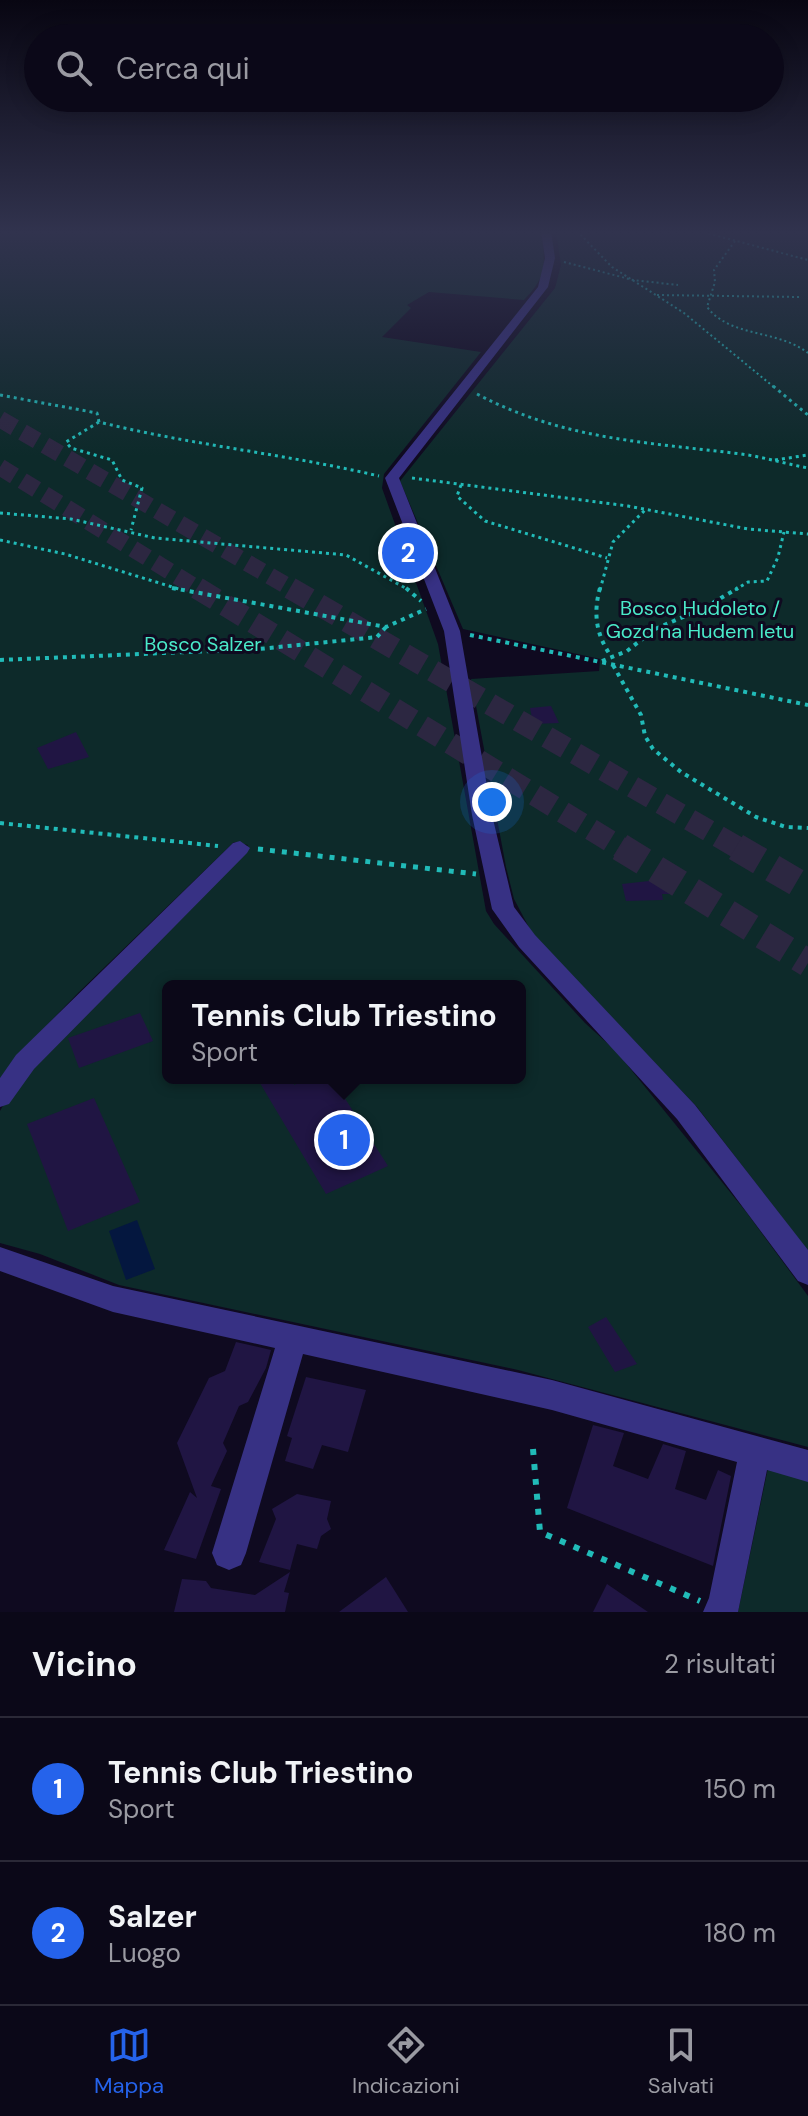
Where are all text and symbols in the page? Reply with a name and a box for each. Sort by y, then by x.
search box [24,24,784,112]
icon: search [52,46,96,90]
text: Cerca qui [116,49,250,88]
pin: 2 [382,523,434,583]
park label: Bosco Hudoleto / Gozd na Hudem letu [606,595,794,644]
park label: Bosco Salzer [144,631,262,657]
your location [472,782,512,822]
popup [162,980,526,1084]
text: Tennis Club Triestino [191,996,497,1035]
text: Sport [191,1035,258,1069]
pin: 1 [318,1110,370,1170]
text: Vicino [32,1642,137,1687]
text: 2 risultati [664,1647,776,1681]
text: Tennis Club Triestino [108,1753,413,1792]
text: 1 [53,1772,63,1806]
text: 150 m [704,1772,776,1806]
text: Sport [108,1792,175,1826]
text: Salzer [108,1897,197,1936]
text: 2 [50,1916,66,1950]
text: 180 m [704,1916,776,1950]
text: Luogo [108,1936,181,1970]
tab: Mappa [94,2023,164,2100]
tab: Indicazioni [352,2023,460,2100]
tab: Salvati [648,2023,714,2100]

